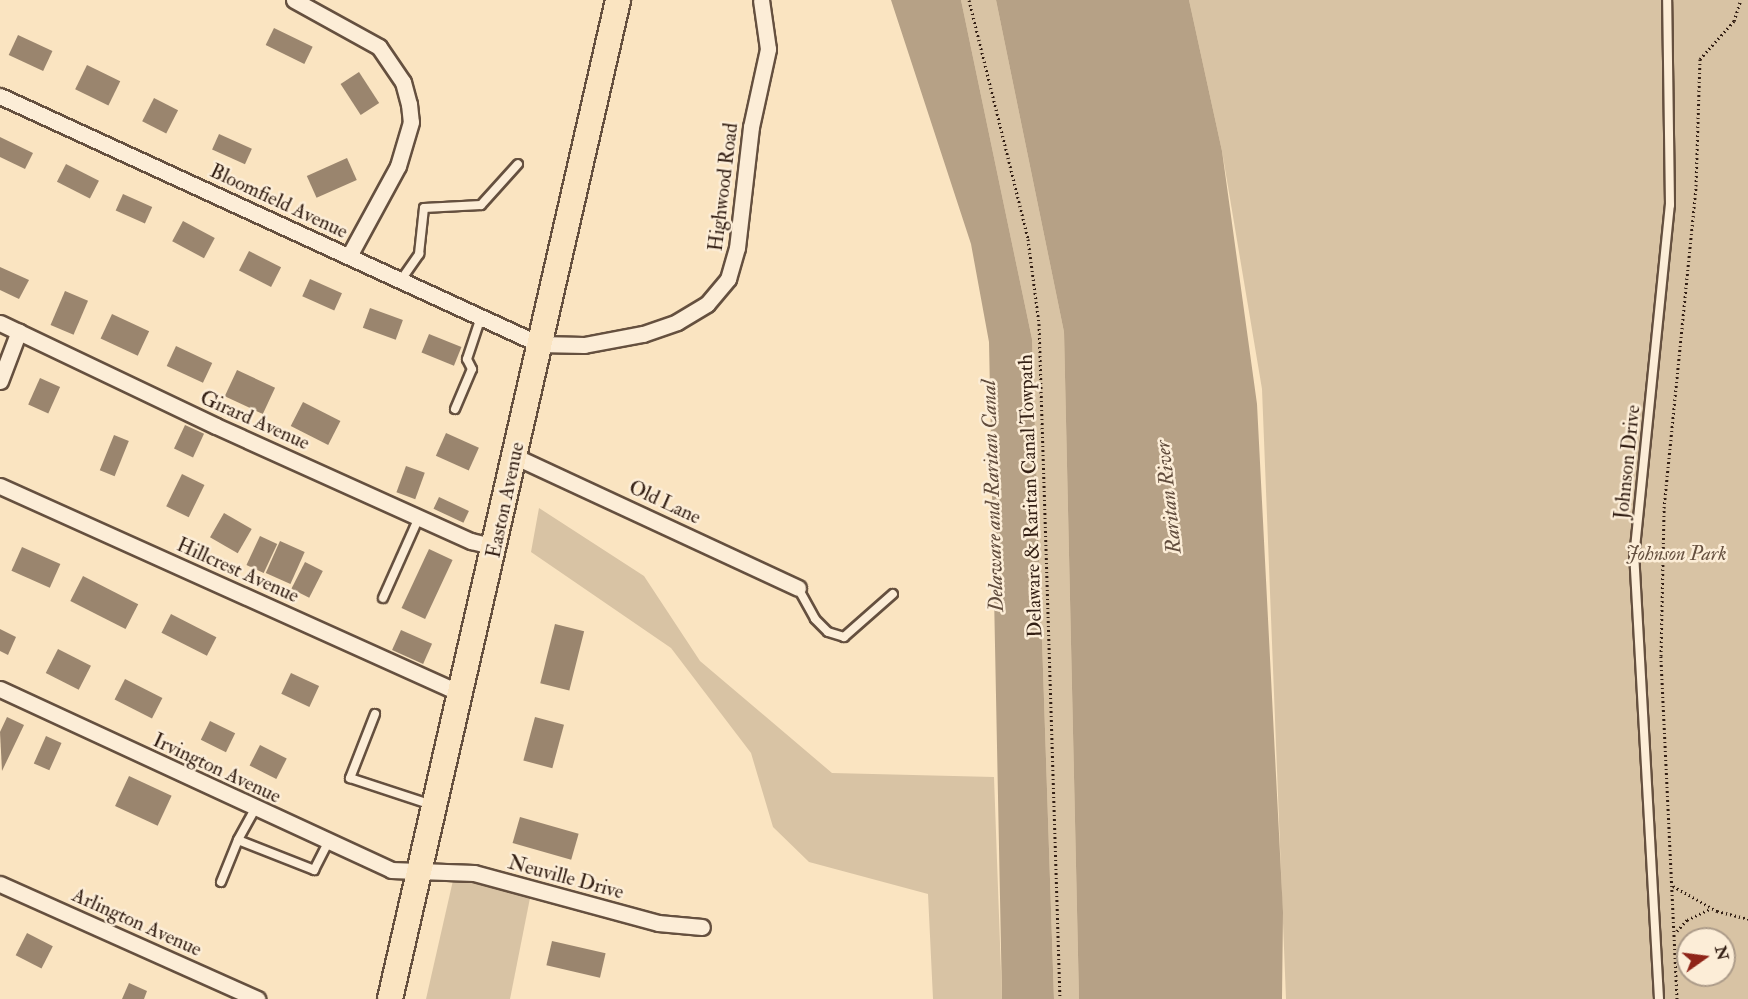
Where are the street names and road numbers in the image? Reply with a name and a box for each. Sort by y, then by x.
street label: Highwood Road [703,121,743,253]
street label: Bloomfield Avenue [206,159,352,243]
street label: Delaware & Raritan Canal Towpath [1013,354,1047,638]
street label: Girard Avenue [197,385,313,455]
street label: Johnson Drive [1609,404,1645,520]
street label: Easton Avenue [481,440,529,560]
street label: Old Lane [625,475,705,529]
street label: Hillcrest Avenue [173,532,303,608]
street label: Irvington Avenue [149,728,285,808]
street label: Neuville Drive [506,850,626,904]
street label: Arlington Avenue [69,883,205,961]

